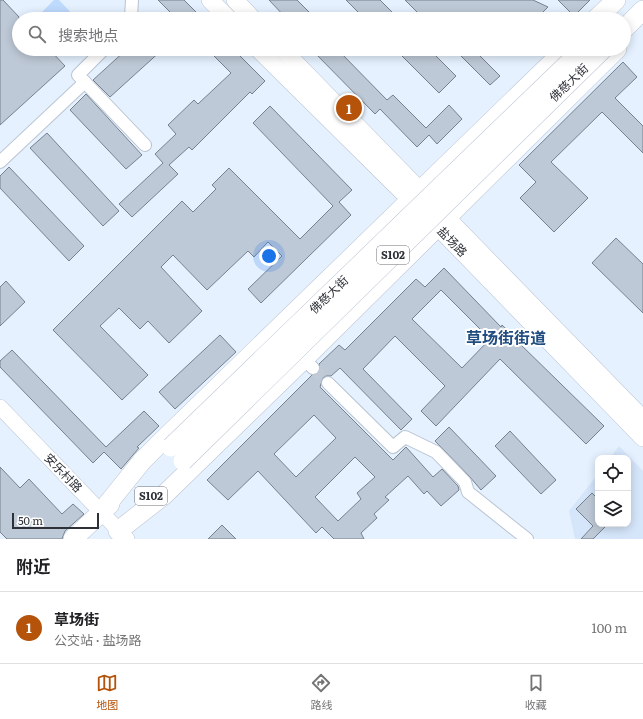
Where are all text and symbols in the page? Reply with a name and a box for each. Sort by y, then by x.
search box [12,12,631,56]
icon: search [26,23,48,45]
text: 搜索地点 [58,23,118,46]
street label: 佛慈大街 [545,59,592,105]
pin: 1 [336,93,362,123]
street label: 盐场路 [434,222,472,261]
your location [259,246,279,266]
road number: S102 [377,246,409,264]
street label: 佛慈大街 [305,271,352,317]
district label: 草场街街道 [466,325,546,349]
street label: 安乐村路 [41,449,87,496]
map controls [595,455,631,527]
button: locate [595,455,631,491]
road number: S102 [135,487,167,505]
button: layers [595,491,631,527]
scale bar [12,511,99,530]
text: 50 m [18,512,43,528]
text: 附近 [16,553,50,578]
text: 草场街 [54,607,99,630]
text: 1 [26,618,32,637]
text: 100 m [591,618,627,637]
text: 公交站 · 盐场路 [54,630,142,649]
tab: 地图 [96,672,118,712]
tab: 路线 [310,672,332,712]
tab: 收藏 [525,672,547,712]

